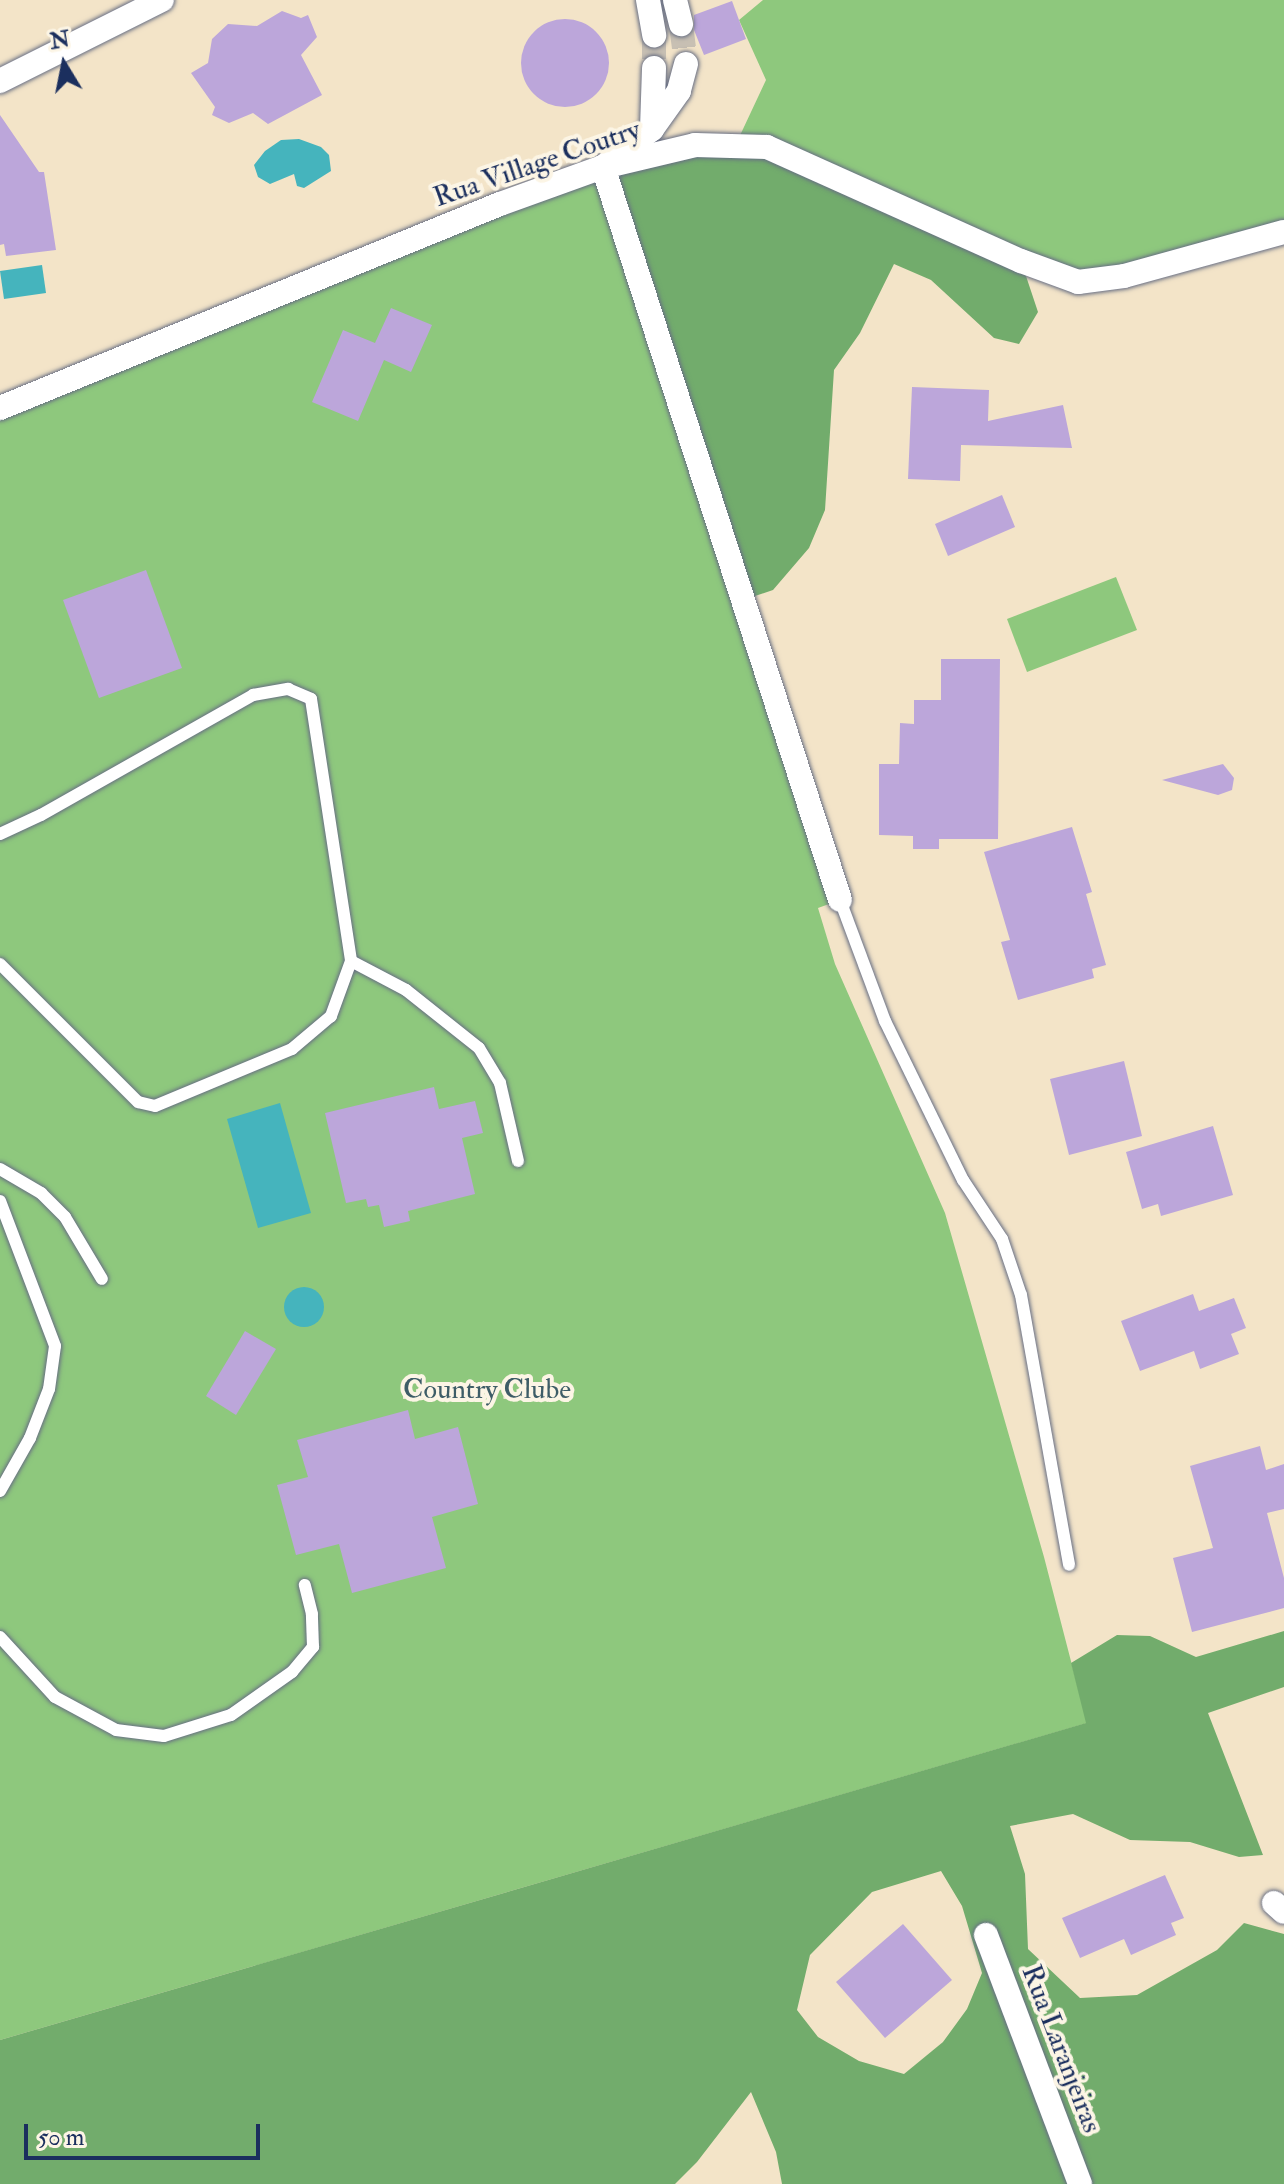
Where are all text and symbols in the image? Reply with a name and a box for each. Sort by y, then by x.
north arrow [24,24,104,104]
text: N [48,25,72,56]
street label: Rua Village Coutry [429,113,645,215]
park label: Country Clube [403,1373,571,1407]
street label: Rua Laranjeiras [1014,1960,1108,2138]
scale bar [28,2108,264,2158]
text: 50 m [38,2122,84,2153]

